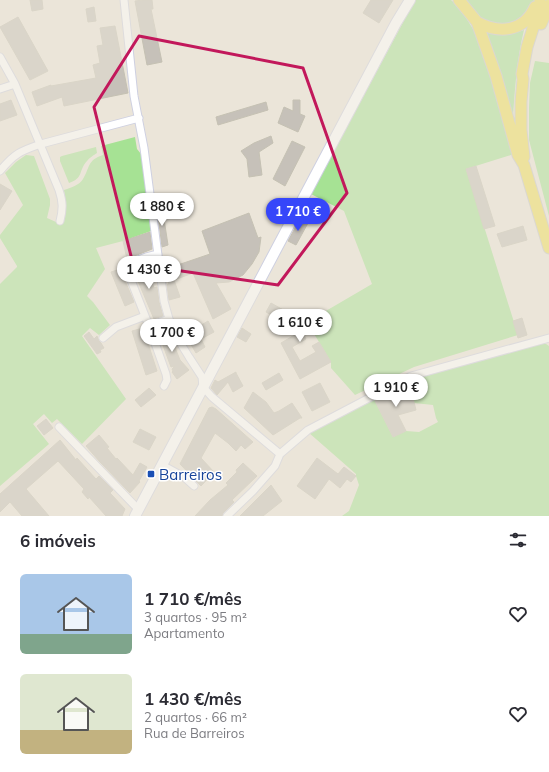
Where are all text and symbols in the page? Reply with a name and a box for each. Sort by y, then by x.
pin: 1 880 € [125,193,199,227]
text: 1 880 € [139,198,185,214]
pin: 1 710 € [261,198,335,232]
text: 1 710 € [275,203,321,219]
pin: 1 430 € [112,256,186,290]
text: 1 430 € [126,261,172,277]
pin: 1 610 € [263,309,337,343]
text: 1 610 € [277,314,323,330]
pin: 1 700 € [135,319,209,353]
text: 1 700 € [149,324,195,340]
pin: 1 910 € [359,374,433,408]
text: 1 910 € [373,379,419,395]
place label: Barreiros [159,465,222,484]
marker: Barreiros [146,469,156,479]
icon: filters [507,529,529,551]
text: 6 imóveis [20,530,96,551]
text: 1 710 €/mês [144,588,242,609]
icon: home [52,590,100,638]
icon: heart [507,603,529,625]
text: 3 quartos · 95 m² [144,609,247,625]
text: Apartamento [144,625,225,641]
text: 1 430 €/mês [144,688,242,709]
icon: home [52,690,100,738]
icon: heart [507,703,529,725]
text: 2 quartos · 66 m² [144,709,247,725]
text: Rua de Barreiros [144,725,245,741]

